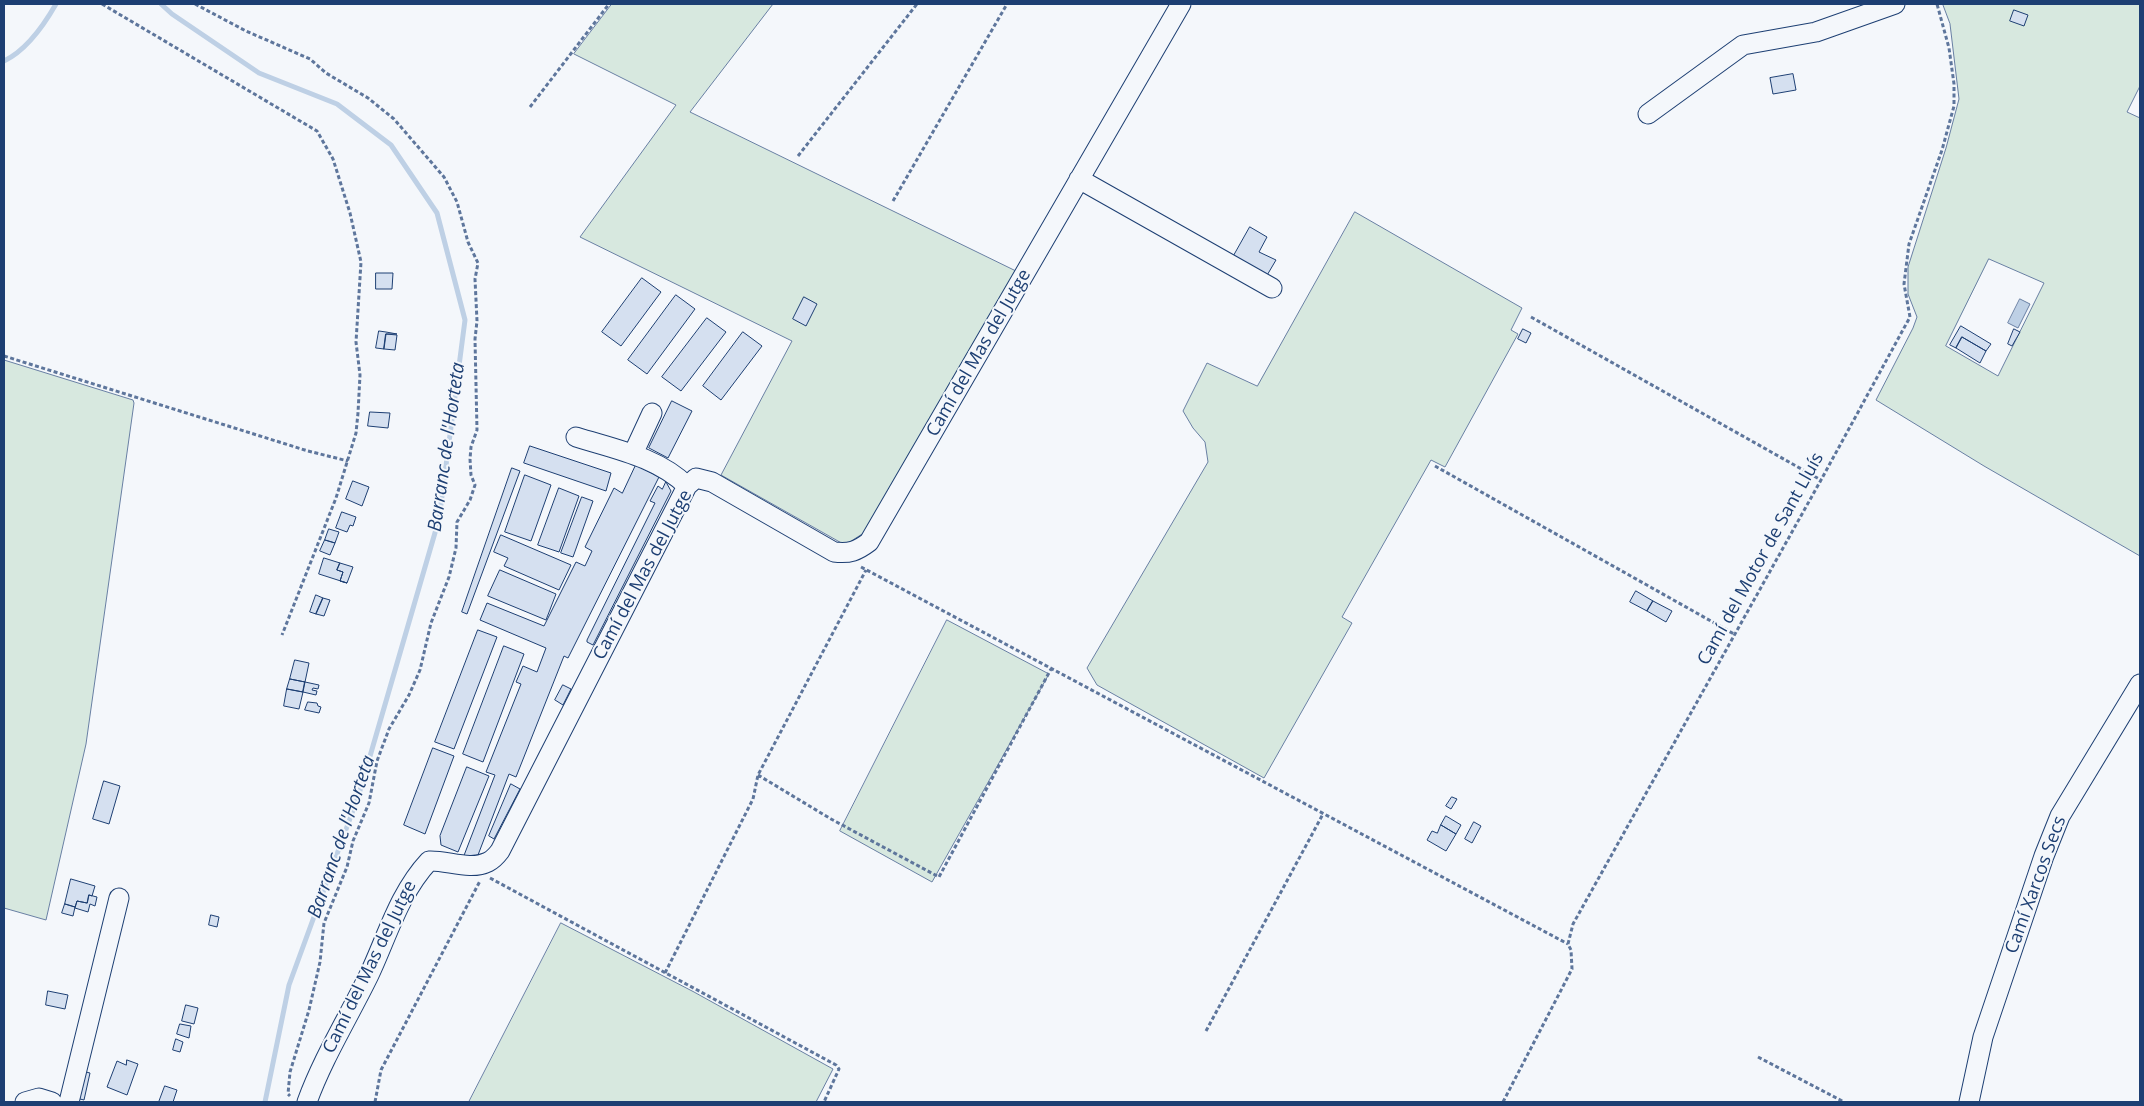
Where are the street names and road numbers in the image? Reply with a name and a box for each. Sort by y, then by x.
street label: Camí del Mas del Jutge [922,266,1036,440]
street label: Camí del Motor de Sant Lluís [1693,449,1829,669]
street label: Camí del Mas del Jutge [589,486,697,664]
street label: Camí Xarcos Secs [2001,813,2071,957]
street label: Camí del Mas del Jutge [319,877,421,1057]

